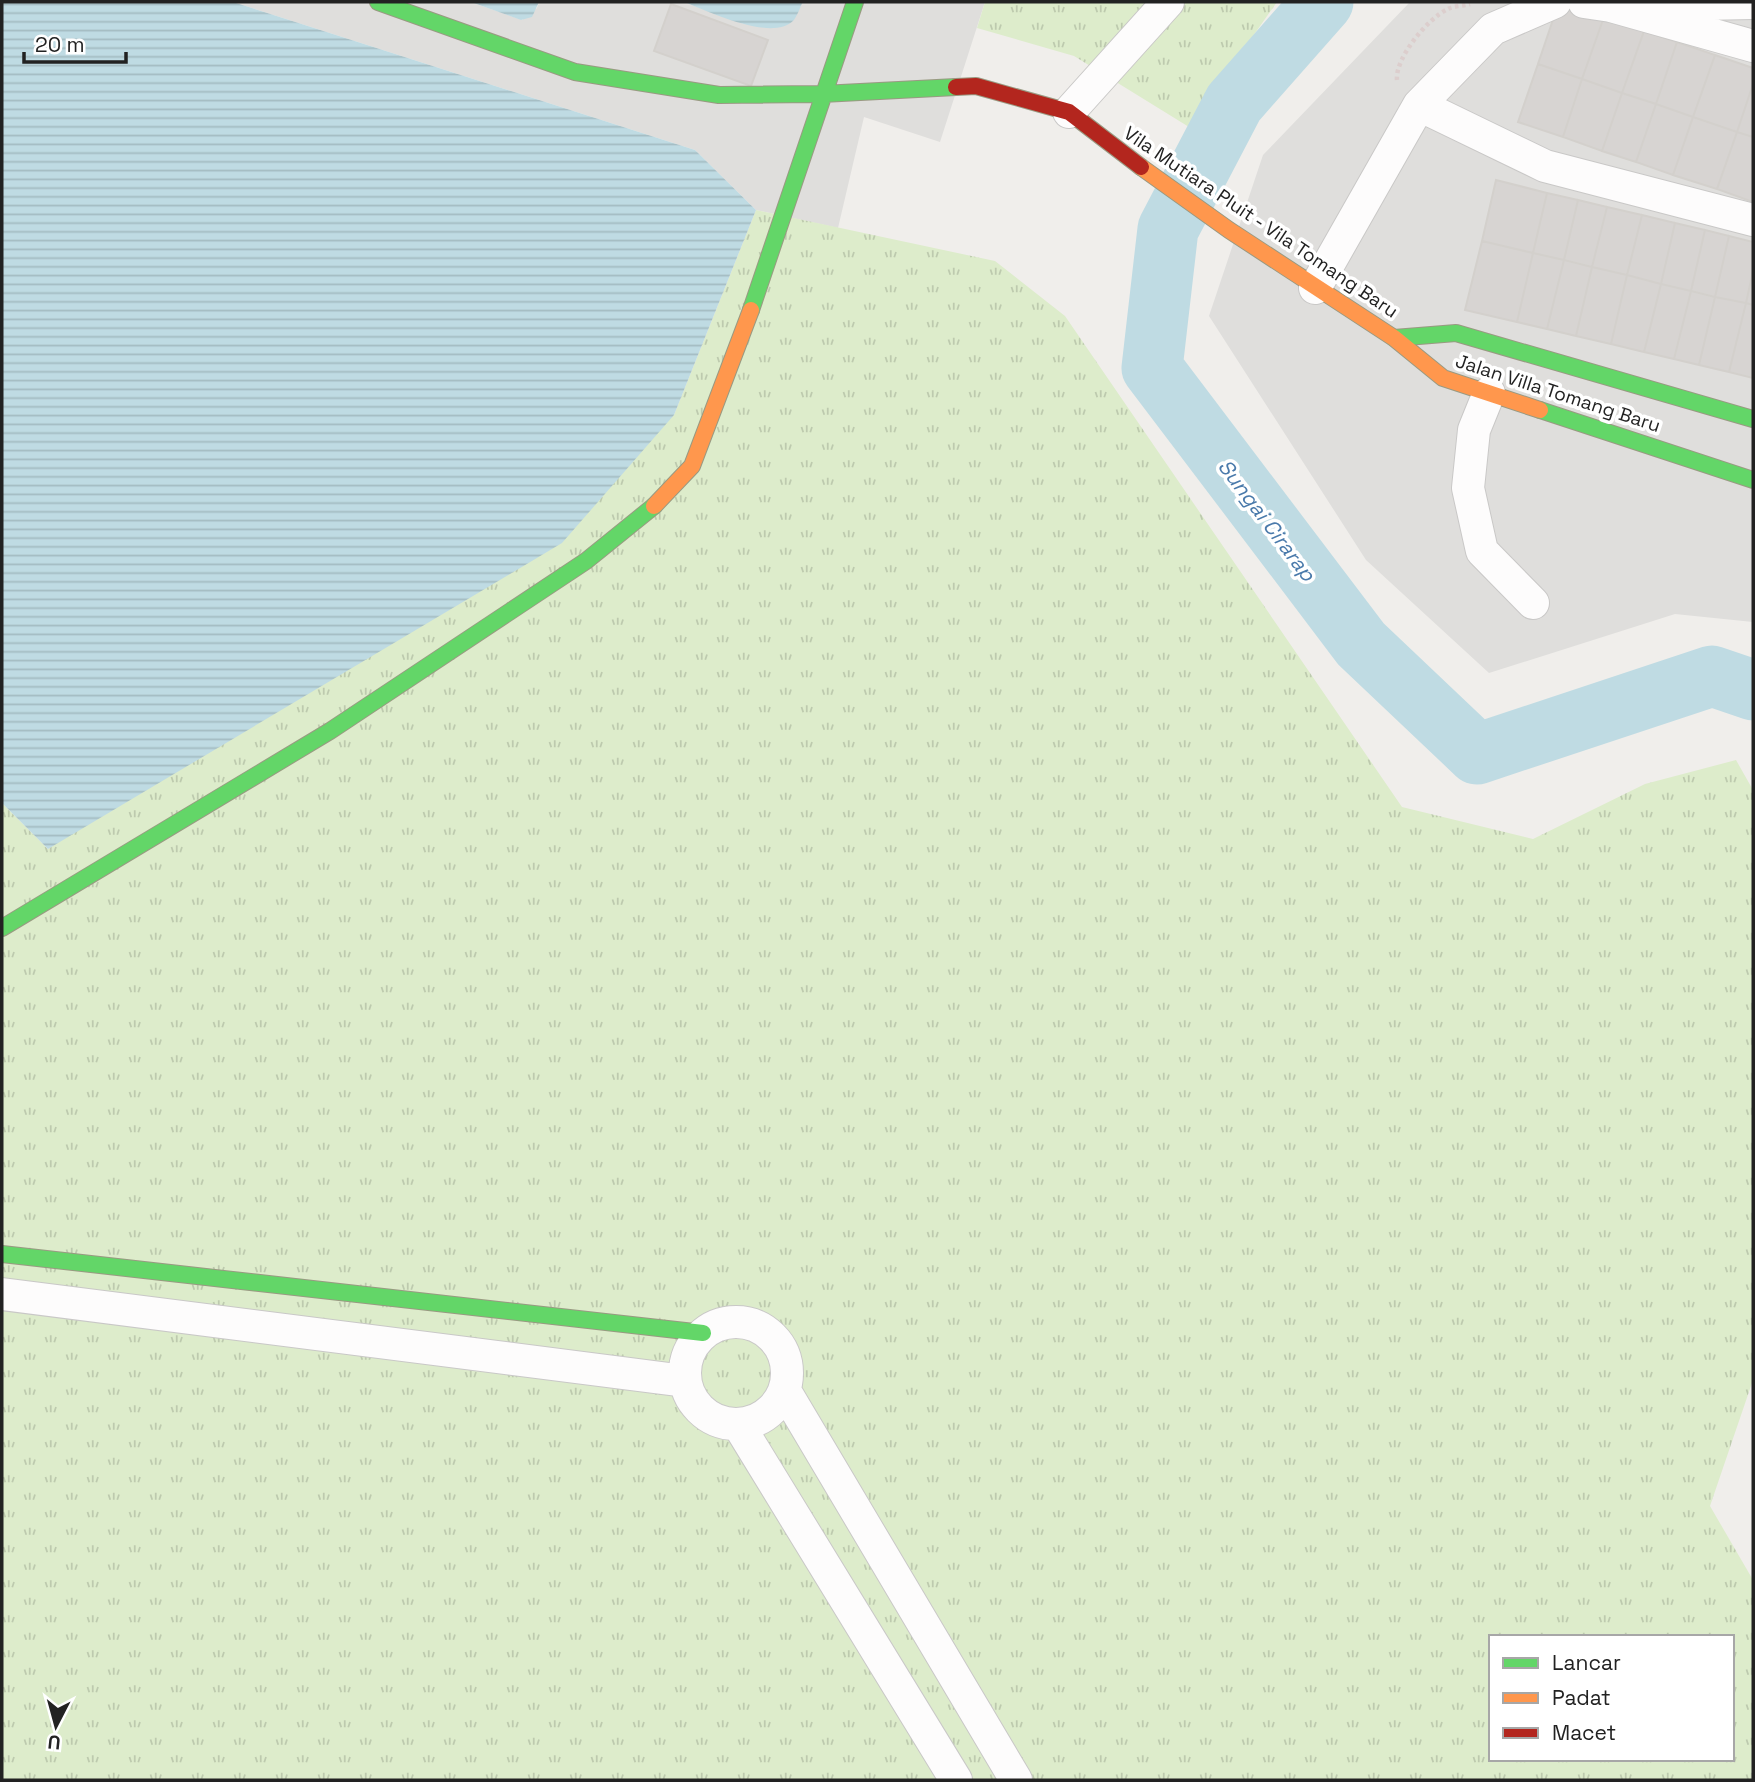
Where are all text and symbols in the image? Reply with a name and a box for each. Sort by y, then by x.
scale bar [24,21,126,65]
text: 20 m [35,31,85,58]
street label: Vila Mutiara Pluit - Vila Tomang Baru [1119,121,1403,323]
street label: Jalan Villa Tomang Baru [1452,348,1664,438]
water label: Sungai Cirarap [1212,454,1323,588]
legend [1489,1635,1734,1761]
text: Lancar [1552,1649,1621,1676]
text: Padat [1552,1684,1611,1711]
north arrow [21,1691,91,1761]
text: Macet [1552,1719,1616,1746]
text: U [47,1729,62,1756]

